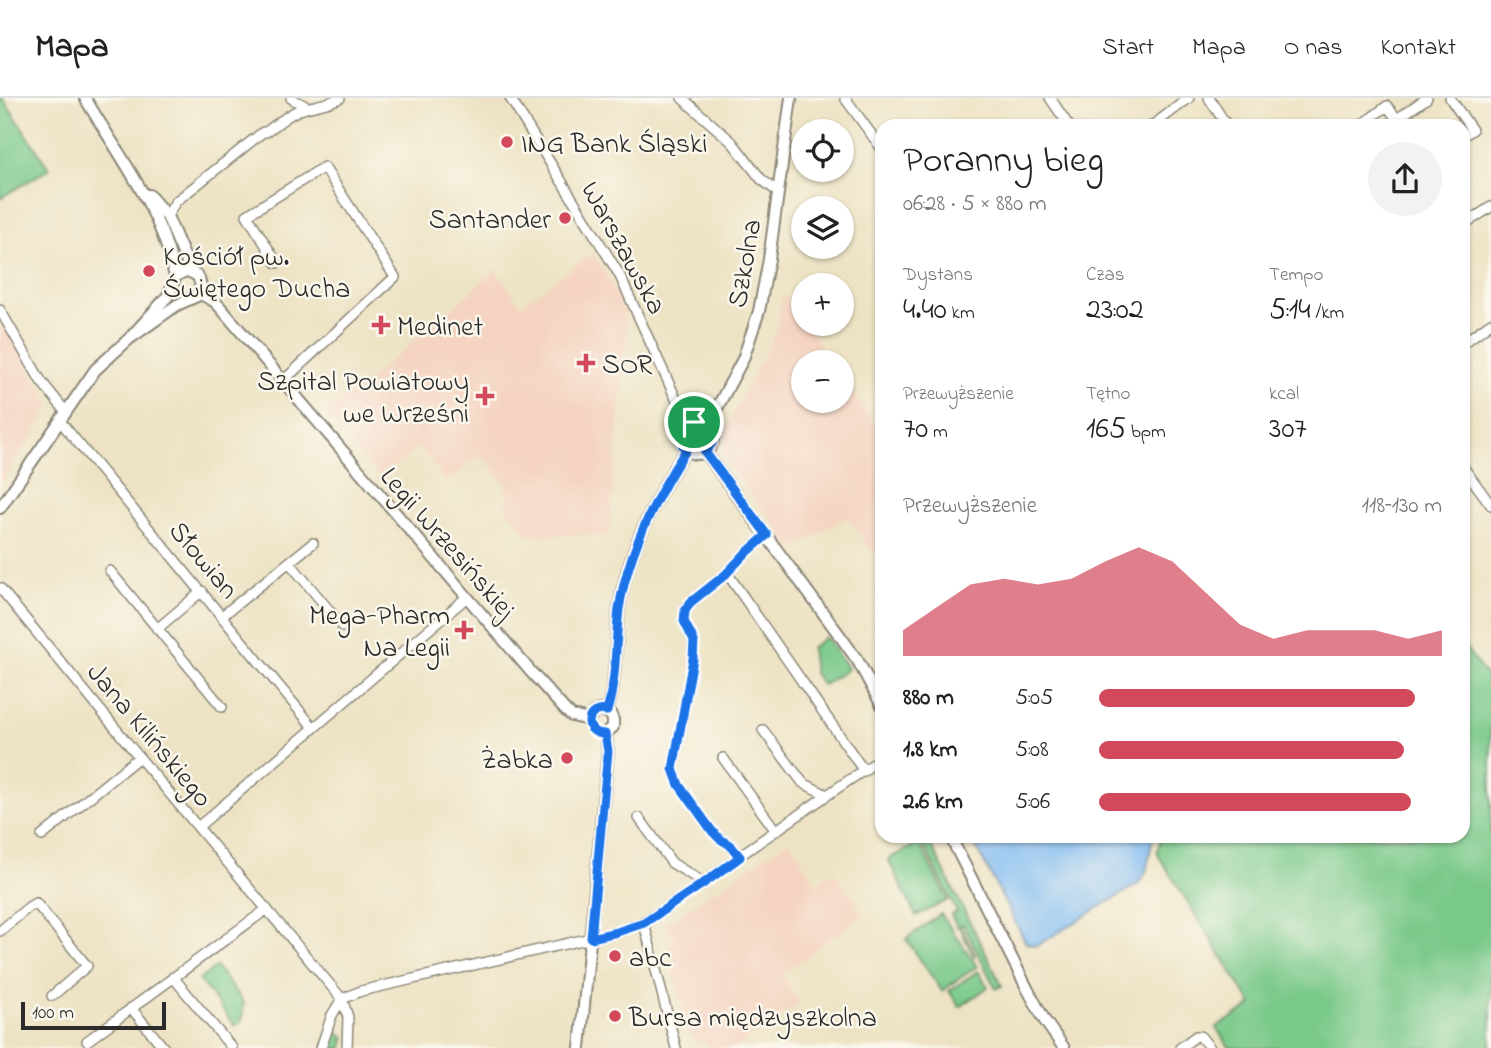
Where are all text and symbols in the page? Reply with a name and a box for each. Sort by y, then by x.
text: Mapa [35,24,109,72]
text: Start [1102,31,1154,66]
text: Mapa [1192,31,1246,66]
text: O nas [1284,31,1342,66]
text: Kontakt [1380,31,1456,66]
map controls [791,119,854,413]
button: locate [791,119,854,182]
place label: ING Bank Śląski [521,125,707,166]
marker: ING Bank Śląski [499,134,515,150]
text: Poranny bieg [903,134,1104,190]
button: share [1368,142,1442,216]
street label: Warszawska [568,175,675,323]
text: 06:28 · 5 × 880 m [903,188,1047,221]
button: layers [791,196,854,259]
place label: Santander [429,201,551,242]
marker: Santander [557,210,573,226]
street label: Szkolna [719,216,774,311]
place label: Kościół pw. Świętego Ducha [163,238,350,311]
text: Dystans [903,262,973,289]
text: Czas [1086,262,1124,289]
text: Tempo [1269,262,1323,289]
marker: Kościół pw. Świętego Ducha [141,263,157,279]
button: + [791,273,854,336]
text: 4.40 [903,289,947,333]
text: 23:02 [1086,289,1144,333]
text: 5:14 [1269,289,1311,333]
text: km [947,300,975,327]
text: /km [1311,300,1344,327]
place label: Medinet [397,308,483,349]
marker: Medinet [371,315,391,335]
place label: SOR [602,346,653,387]
button: − [791,350,854,413]
marker: SOR [576,353,596,373]
place label: Szpital Powiatowy we Wrześni [257,363,469,436]
text: Przewyższenie [903,381,1014,408]
text: Tętno [1086,381,1130,408]
text: kcal [1269,381,1299,408]
marker: Szpital Powiatowy we Wrześni [475,386,495,406]
pin [664,392,724,452]
icon: arrive [675,403,713,441]
text: 70 [903,408,928,452]
text: 165 [1086,408,1126,452]
text: 307 [1269,408,1307,452]
text: m [928,419,948,446]
text: bpm [1126,419,1166,446]
street label: Legii Wrzesińskiej [369,459,525,631]
text: Przewyższenie [903,490,1037,523]
text: 118–130 m [1362,490,1442,523]
street label: Słowian [157,513,247,609]
place label: Mega-Pharm Na Legii [309,597,450,670]
marker: Mega-Pharm Na Legii [456,622,472,638]
street label: Jana Kilińskiego [75,655,221,818]
text: 880 m [903,682,954,715]
text: 5:05 [1015,682,1053,715]
text: 1.8 km [903,734,957,767]
text: 5:08 [1015,734,1049,767]
place label: Żabka [481,741,553,782]
marker: Żabka [559,750,575,766]
text: 2.6 km [903,786,963,819]
text: 5:06 [1015,786,1050,819]
place label: abc [629,939,672,980]
marker: abc [607,948,623,964]
scale bar [21,999,166,1031]
place label: Bursa międzyszkolna [628,999,877,1040]
text: 100 m [32,1000,74,1027]
marker: Bursa międzyszkolna [607,1008,623,1024]

